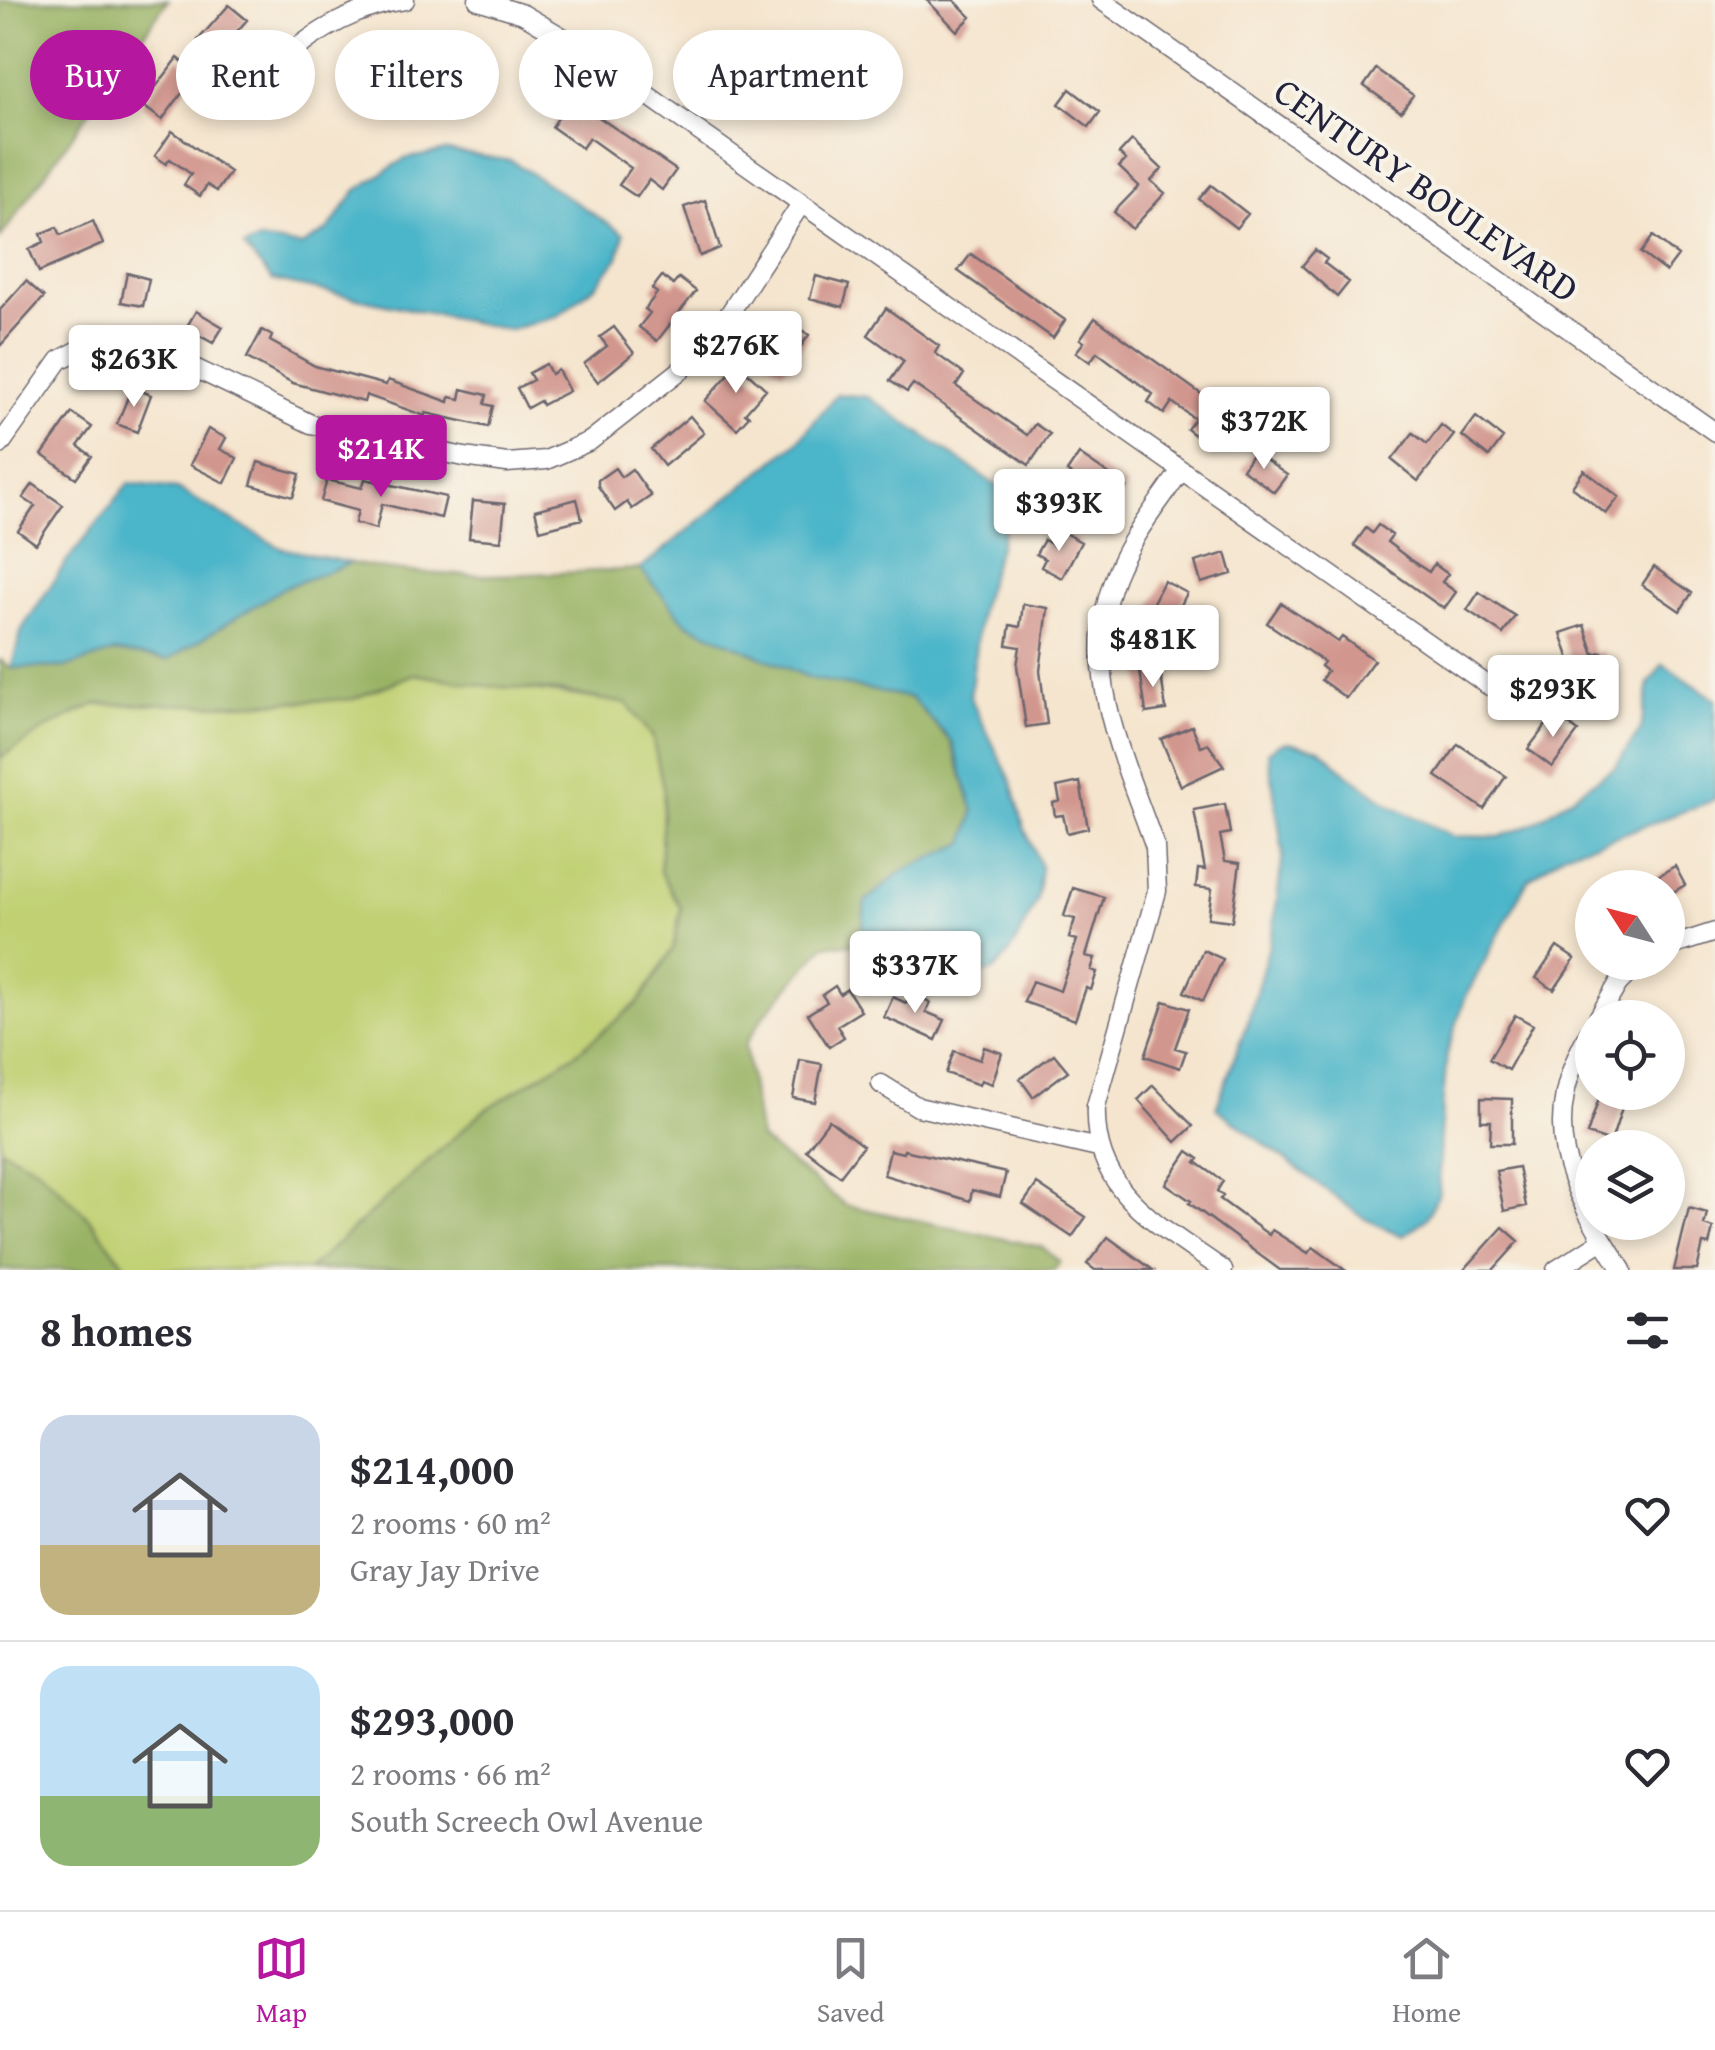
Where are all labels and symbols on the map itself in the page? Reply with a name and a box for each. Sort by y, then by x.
street label: CENTURY BOULEVARD [1263,63,1591,315]
pin: $276K [666,311,806,396]
pin: $263K [64,325,204,410]
pin: $372K [1194,387,1334,472]
pin: $214K [311,415,451,500]
pin: $393K [989,469,1129,554]
pin: $481K [1083,605,1223,690]
pin: $293K [1483,655,1623,740]
north arrow [1575,870,1685,980]
pin: $337K [845,931,985,1016]

